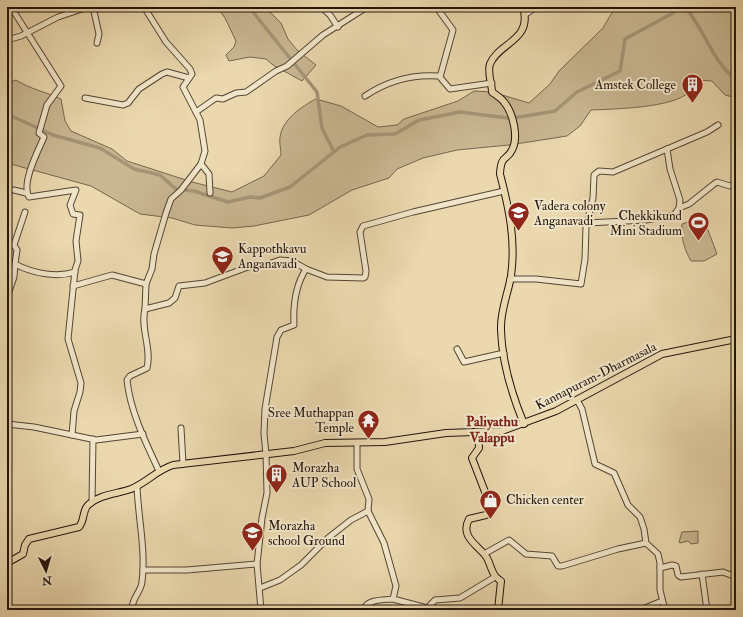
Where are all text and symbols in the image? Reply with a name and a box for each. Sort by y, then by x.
building icon: Amstek College [679,72,705,105]
place label: Amstek College [594,77,677,93]
place label: Vadera colony Anganavadi [533,198,606,229]
school or university icon: Vadera colony Anganavadi [506,200,532,233]
place label: Chekkikund Mini Stadium [610,208,683,239]
sports icon: Chekkikund Mini Stadium [685,210,711,243]
place label: Kappothkavu Anganavadi [237,241,307,272]
school or university icon: Kappothkavu Anganavadi [209,243,235,276]
street label: Kannapuram-Dharmasala [533,338,660,414]
place label: Sree Muthappan Temple [268,405,355,437]
temple icon: Sree Muthappan Temple [356,407,382,440]
district label: Paliyathu Valappu [466,413,519,447]
place label: Morazha AUP School [291,460,357,491]
building icon: Morazha AUP School [263,462,289,495]
shop icon: Chicken center [478,487,504,520]
place label: Chicken center [506,492,584,508]
place label: Morazha school Ground [268,518,345,549]
school or university icon: Morazha school Ground [239,520,265,553]
north arrow [26,551,66,591]
text: N [40,573,53,587]

